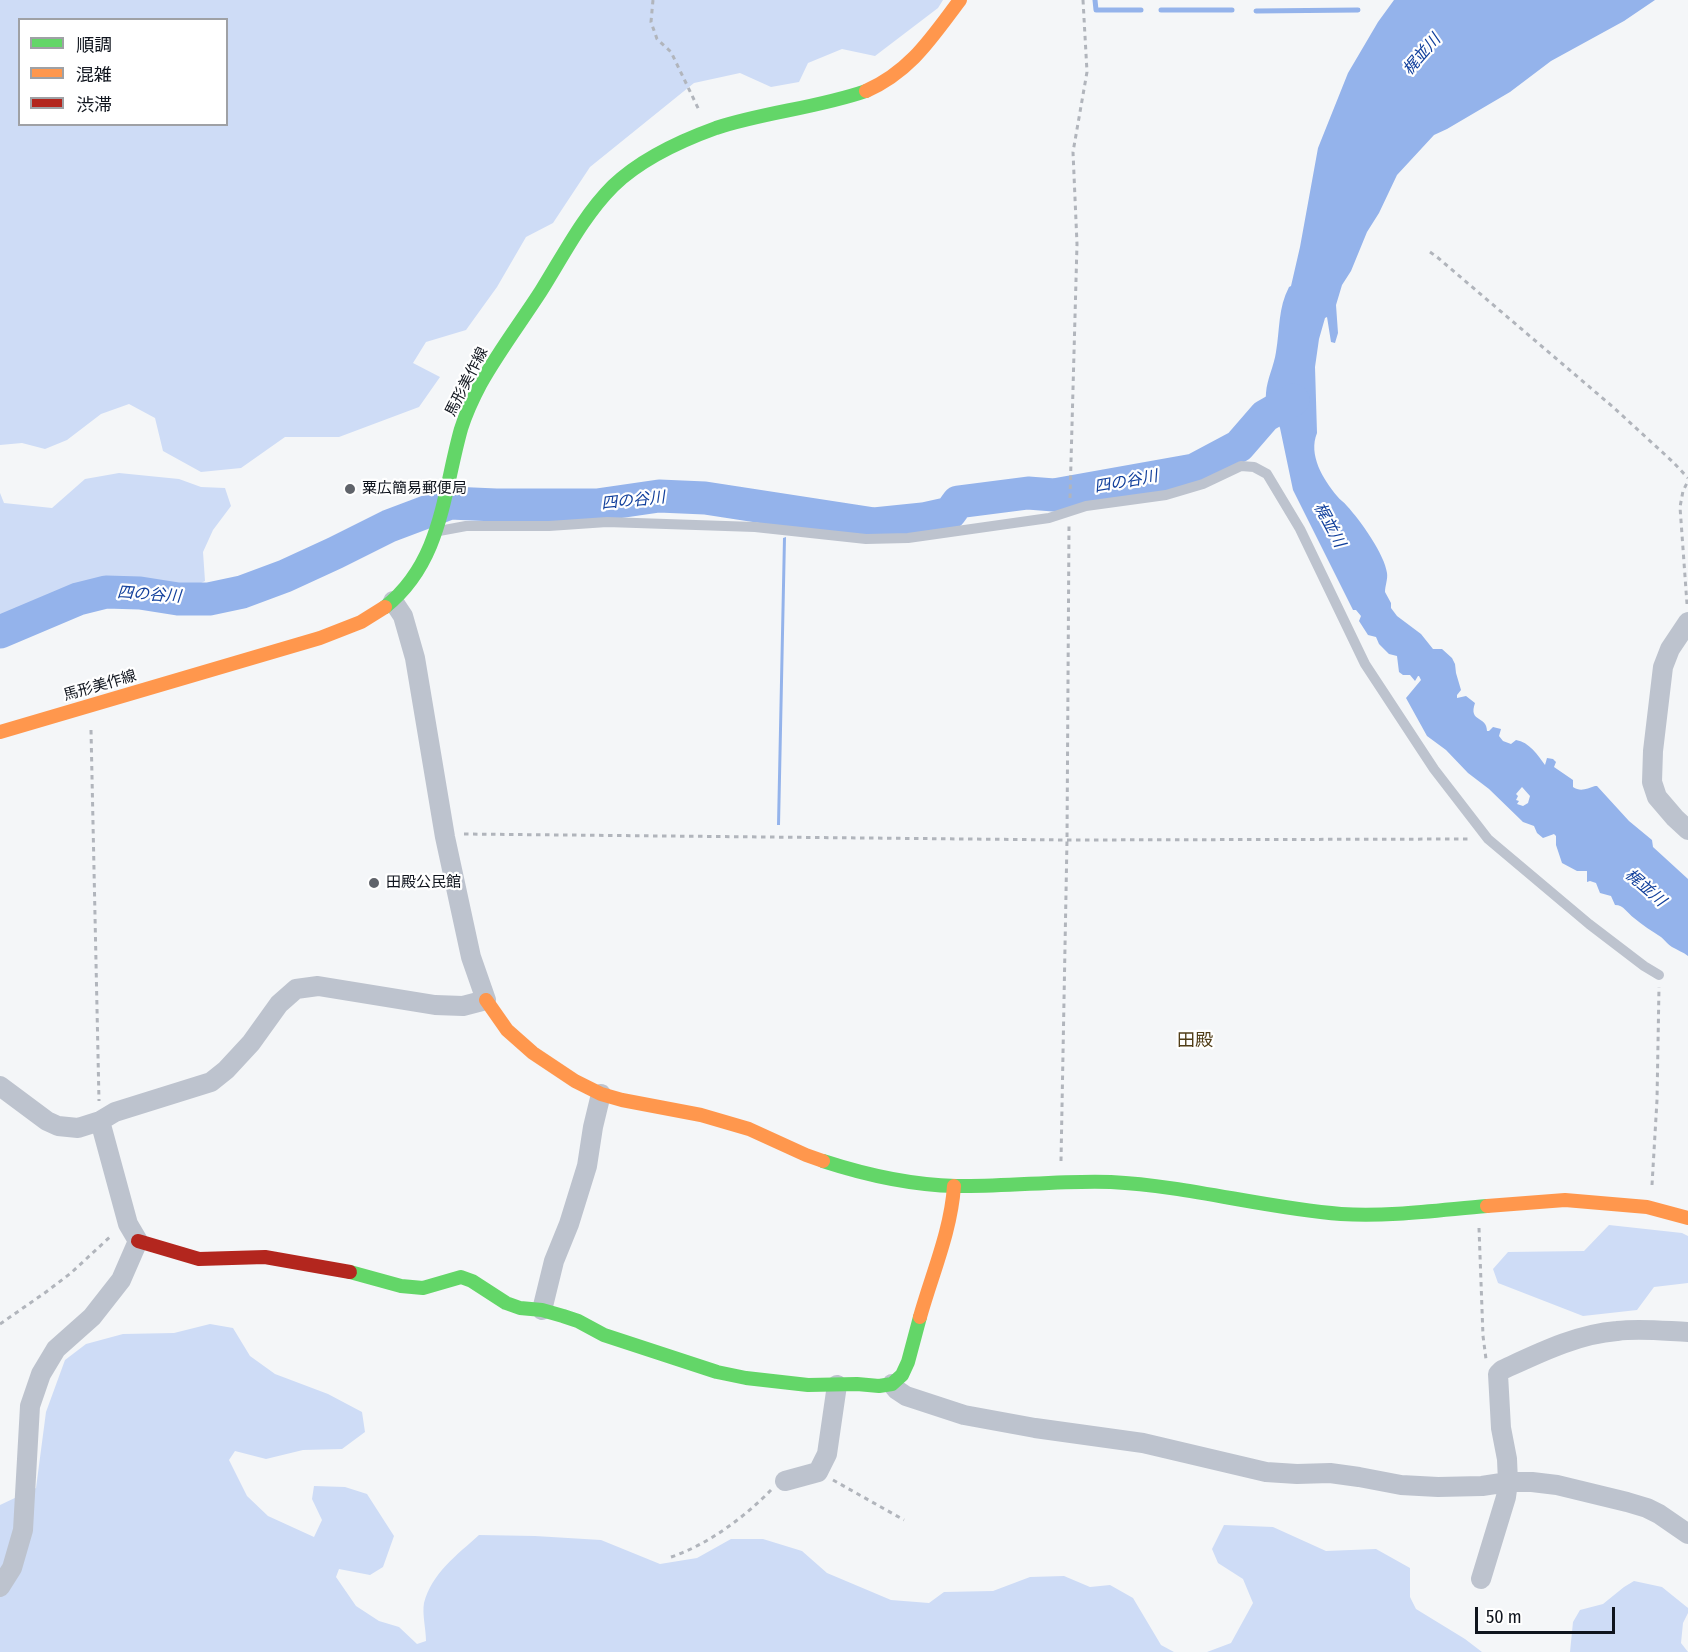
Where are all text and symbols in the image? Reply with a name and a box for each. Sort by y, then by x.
legend [18,18,228,126]
water label: 梶並川 [1399,31,1445,79]
text: 順調 [76,34,112,56]
text: 混雑 [76,64,112,86]
text: 渋滞 [76,94,112,116]
street label: 馬形美作線 [442,345,492,419]
water label: 四の谷川 [1093,467,1159,497]
place label: 粟広簡易郵便局 [362,480,467,498]
marker: 粟広簡易郵便局 [343,482,357,496]
water label: 四の谷川 [600,488,666,514]
water label: 梶並川 [1309,499,1349,551]
water label: 四の谷川 [116,583,182,607]
street label: 馬形美作線 [61,667,139,705]
water label: 梶並川 [1621,865,1669,911]
place label: 田殿公民館 [386,874,461,892]
marker: 田殿公民館 [367,876,381,890]
district label: 田殿 [1177,1030,1213,1052]
scale bar [1478,1595,1618,1633]
text: 50 m [1486,1606,1522,1628]

